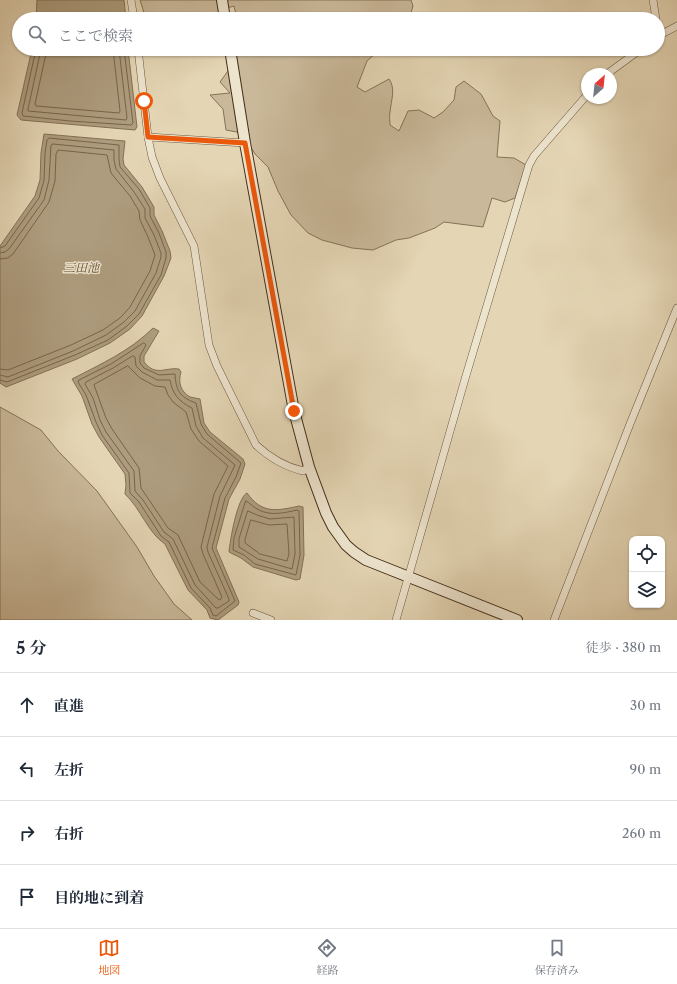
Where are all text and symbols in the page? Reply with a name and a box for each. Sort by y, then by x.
search box [12,12,665,56]
icon: search [26,23,48,45]
text: ここで検索 [58,26,133,45]
north arrow [581,68,617,104]
route start [135,92,153,110]
water label: 三田池 [63,260,101,275]
route end [285,402,303,420]
map controls [629,536,665,608]
button: locate [629,536,665,572]
button: layers [629,572,665,608]
text: 5 分 [16,638,47,658]
text: 徒歩 · 380 m [586,639,661,655]
icon: ahead [16,694,38,716]
text: 直進 [54,696,84,715]
text: 30 m [630,697,661,713]
icon: left [16,758,38,780]
text: 左折 [54,760,84,779]
text: 90 m [630,761,661,777]
icon: right [16,822,38,844]
text: 右折 [54,824,84,843]
text: 260 m [622,825,661,841]
icon: arrive [16,886,38,908]
text: 目的地に到着 [54,888,144,907]
tab: 地図 [98,937,120,977]
tab: 経路 [316,937,338,977]
tab: 保存済み [535,937,579,977]

